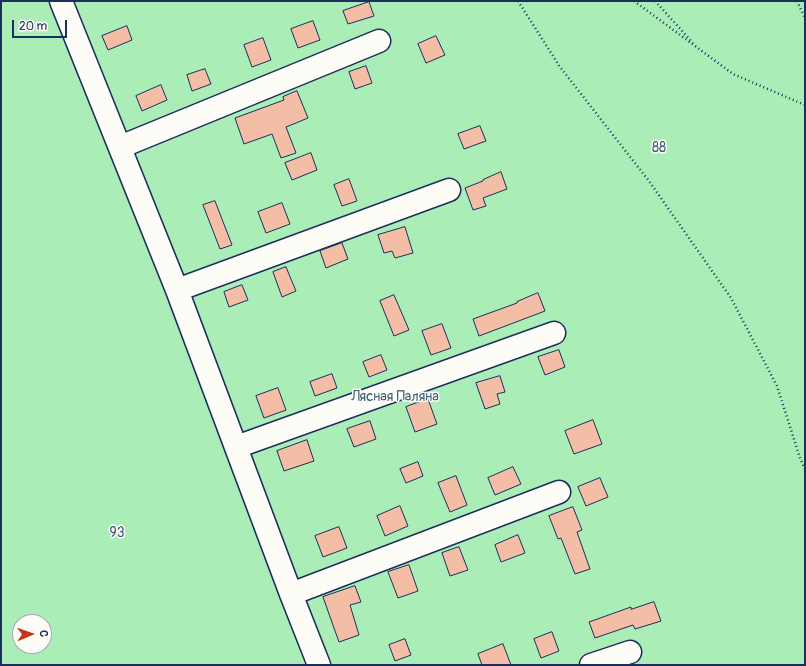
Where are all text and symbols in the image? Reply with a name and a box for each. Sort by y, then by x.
scale bar [14,12,69,38]
text: 20 m [19,19,47,34]
park label: 88 [652,140,666,156]
park label: Лясная Паляна [351,389,439,405]
park label: 93 [109,525,125,541]
north arrow [12,614,52,654]
text: С [37,630,50,637]

